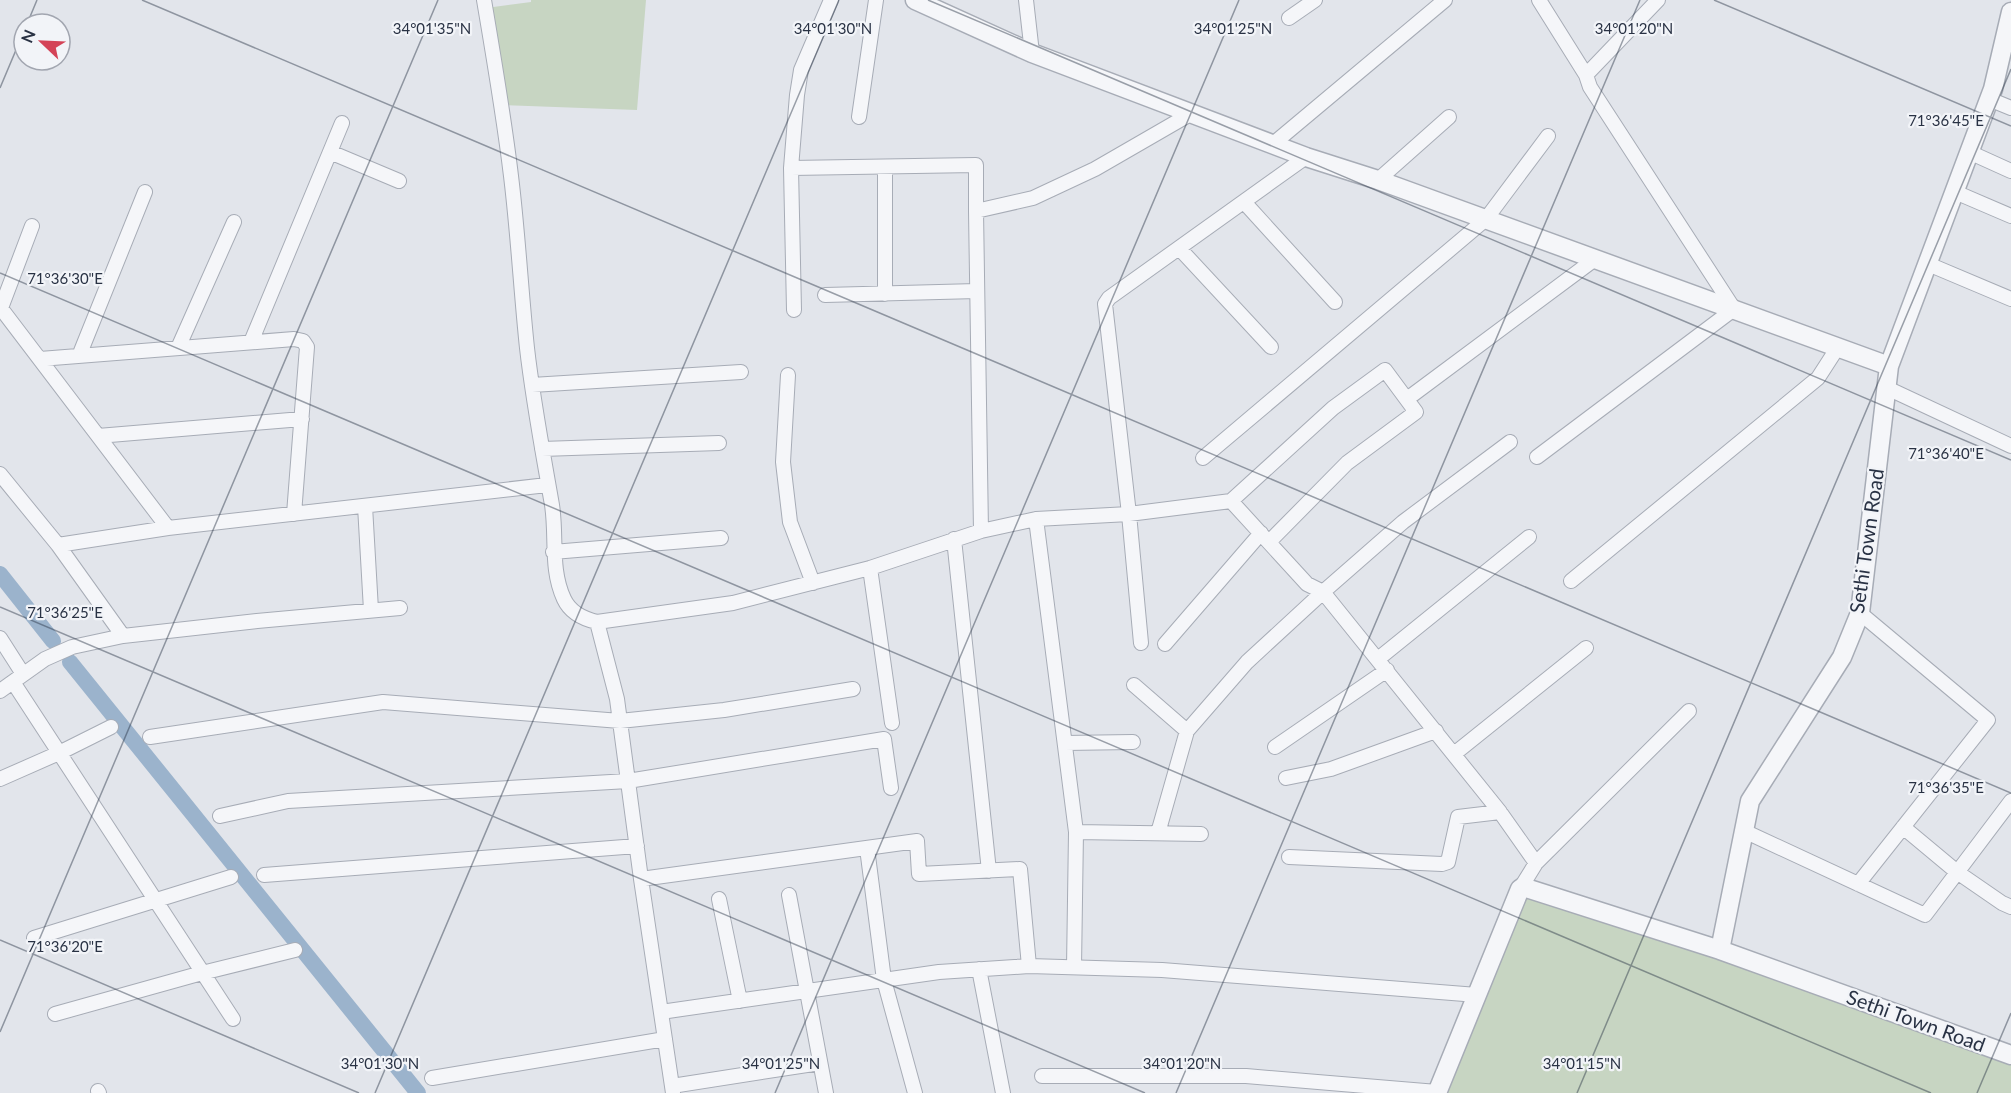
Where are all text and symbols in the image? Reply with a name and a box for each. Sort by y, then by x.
north arrow [12,12,72,72]
text: 34°01'35"N [393,19,471,37]
text: 34°01'30"N [794,19,872,37]
text: 34°01'25"N [1194,19,1272,37]
text: 34°01'20"N [1595,19,1673,37]
text: N [17,27,39,45]
text: 71°36'45"E [1908,111,1984,129]
text: 71°36'30"E [27,269,103,287]
text: 71°36'40"E [1908,444,1984,462]
street label: Sethi Town Road [1844,467,1888,615]
text: 71°36'25"E [27,603,103,621]
text: 71°36'35"E [1908,778,1984,796]
text: 71°36'20"E [27,937,103,955]
street label: Sethi Town Road [1844,984,1989,1056]
text: 34°01'30"N [341,1054,419,1072]
text: 34°01'25"N [742,1054,820,1072]
text: 34°01'20"N [1143,1054,1221,1072]
text: 34°01'15"N [1543,1054,1621,1072]

